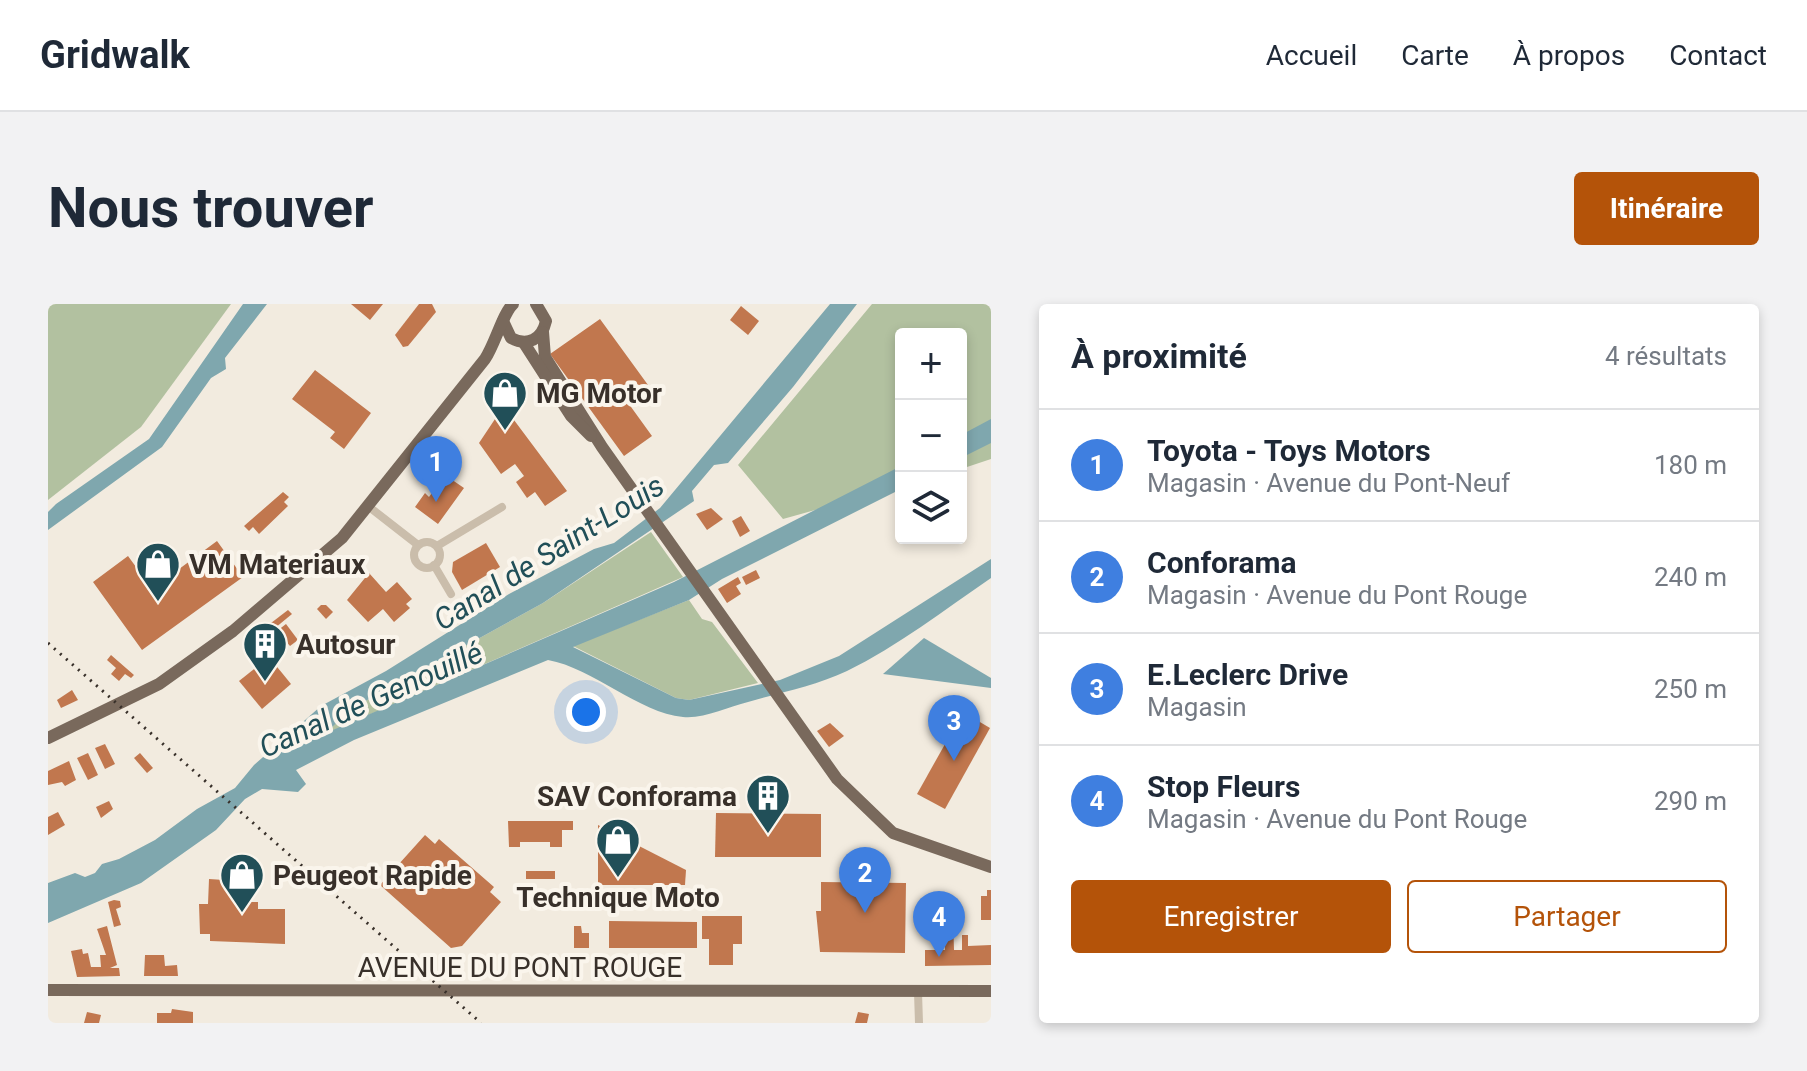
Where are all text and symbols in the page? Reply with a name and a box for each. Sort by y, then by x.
text: Gridwalk [40,33,190,77]
text: Accueil [1266,39,1357,72]
text: Carte [1401,39,1469,72]
text: À propos [1513,39,1625,72]
text: Contact [1669,39,1767,72]
button: Itinéraire [1574,172,1759,245]
text: Nous trouver [48,175,374,241]
map controls [895,328,967,544]
button: + [895,328,967,400]
text: À proximité [1071,336,1247,376]
text: 4 résultats [1605,341,1727,371]
shop icon: MG Motor [481,369,529,432]
place label: MG Motor [536,377,662,410]
button: − [895,400,967,472]
text: Toyota - Toys Motors [1147,433,1431,468]
pin: 1 [410,436,462,502]
text: 1 [1090,450,1104,480]
text: 180 m [1654,450,1727,480]
water label: Canal de Saint-Louis [427,468,670,638]
text: Magasin · Avenue du Pont-Neuf [1147,468,1510,498]
button: layers [895,472,967,544]
shop icon: VM Materiaux [134,540,182,603]
text: Conforama [1147,545,1297,580]
place label: VM Materiaux [189,548,366,581]
text: 2 [1090,562,1104,592]
text: 240 m [1654,562,1727,592]
text: Magasin · Avenue du Pont Rouge [1147,580,1527,610]
building icon: Autosur [241,620,289,683]
place label: Autosur [296,628,396,661]
water label: Canal de Genouillé [254,635,488,765]
text: E.Leclerc Drive [1147,657,1348,692]
text: 3 [1090,674,1104,704]
text: 250 m [1654,674,1727,704]
your location [566,692,606,732]
text: Magasin [1147,692,1247,722]
pin: 3 [928,695,980,761]
text: Stop Fleurs [1147,769,1300,804]
building icon: SAV Conforama [744,772,792,835]
place label: SAV Conforama [537,780,737,813]
text: 4 [1090,786,1104,816]
text: 290 m [1654,786,1727,816]
text: Magasin · Avenue du Pont Rouge [1147,804,1527,834]
shop icon: Technique Moto [594,816,642,879]
pin: 2 [839,847,891,913]
shop icon: Peugeot Rapide [218,851,266,914]
place label: Peugeot Rapide [273,859,472,892]
button: Enregistrer [1071,880,1391,953]
button: Partager [1407,880,1727,953]
place label: Technique Moto [516,881,720,914]
pin: 4 [913,891,965,957]
street label: AVENUE DU PONT ROUGE [358,951,682,984]

